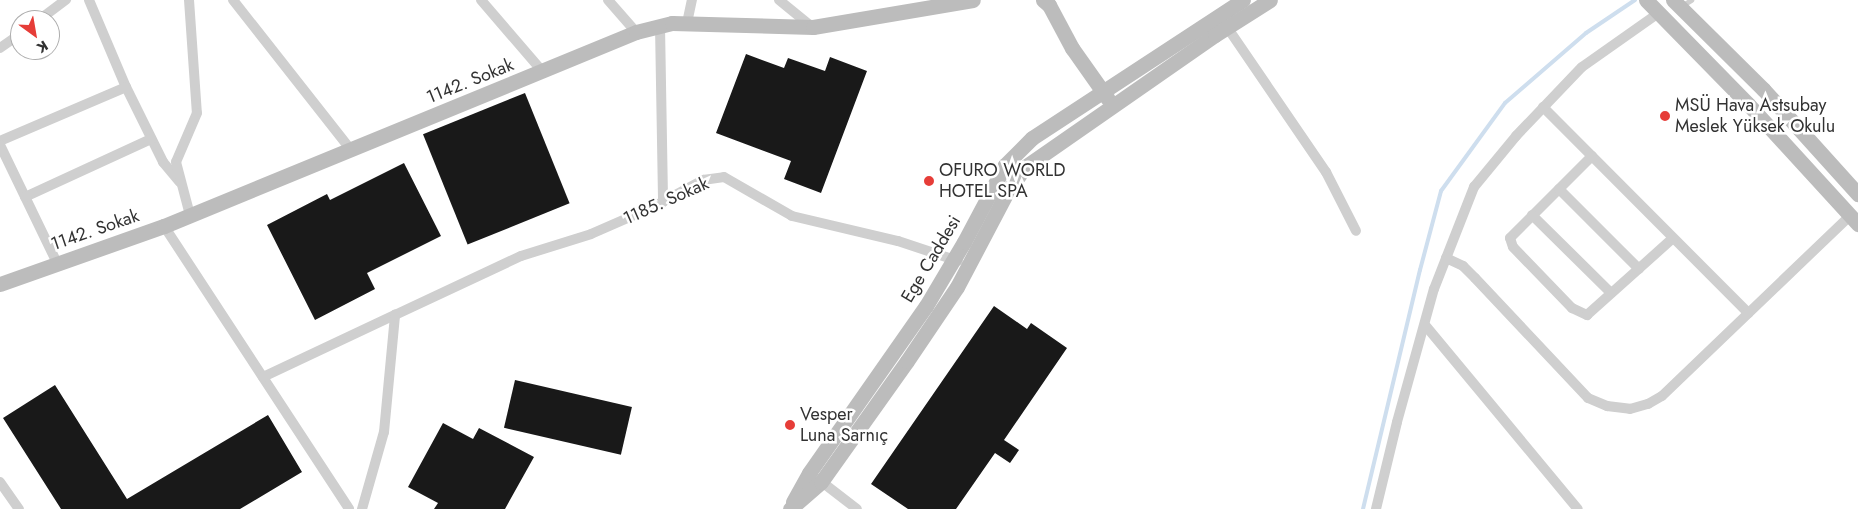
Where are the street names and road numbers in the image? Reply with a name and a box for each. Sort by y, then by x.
street label: 1142. Sokak [423,54,517,108]
street label: 1185. Sokak [620,173,712,229]
street label: 1142. Sokak [48,205,142,255]
street label: Ege Caddesi [897,212,965,306]

